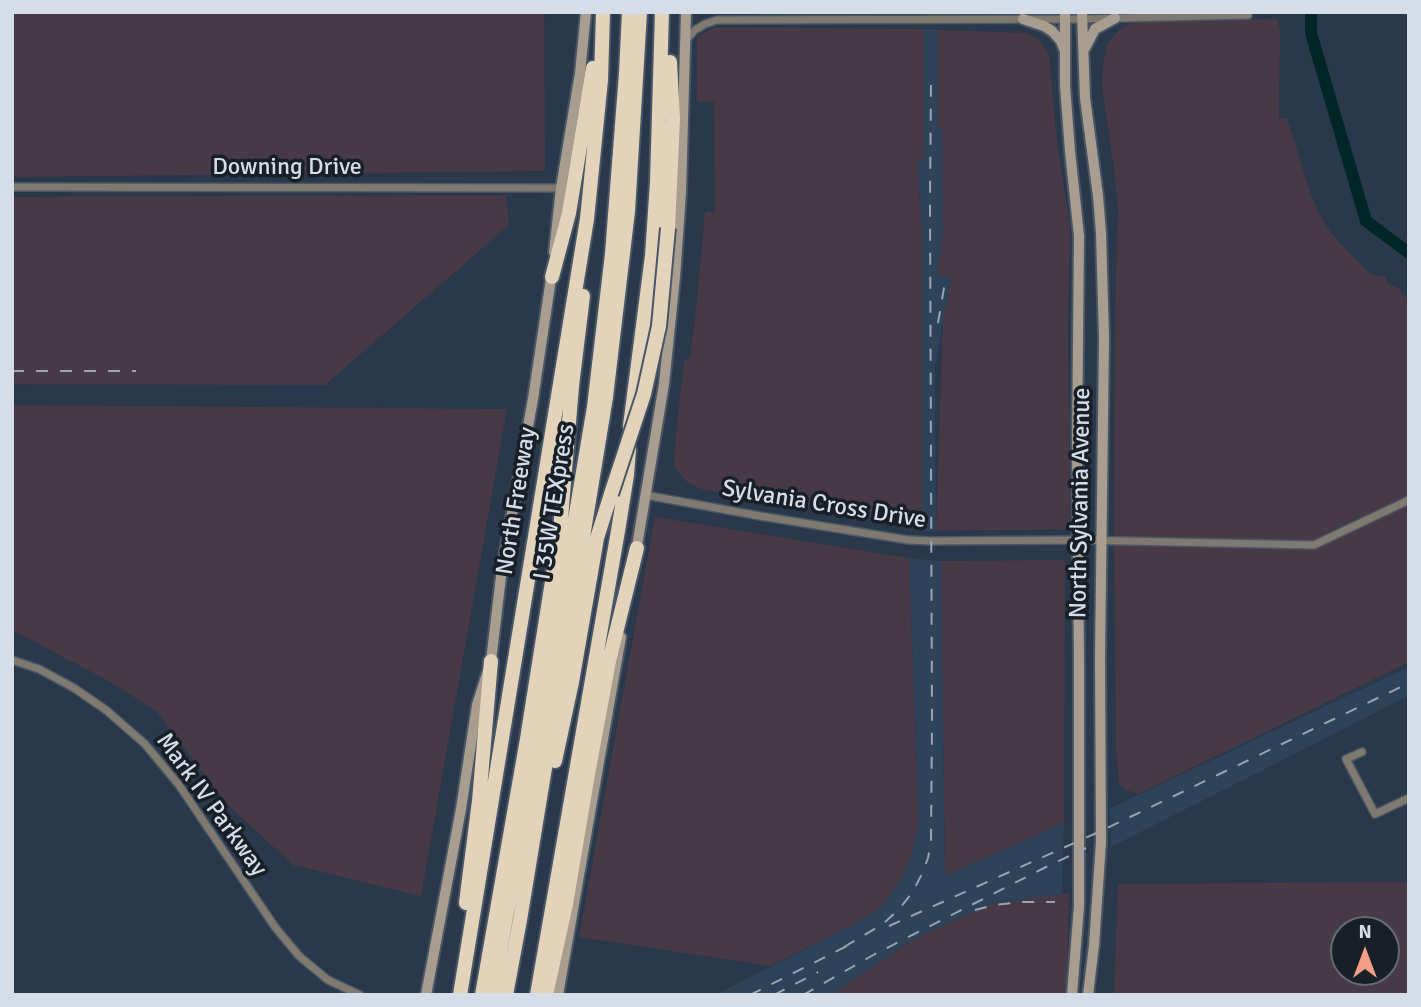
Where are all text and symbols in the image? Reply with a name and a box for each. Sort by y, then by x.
street label: Downing Drive [212,154,362,182]
street label: North Sylvania Avenue [1065,387,1097,619]
street label: I 35W TEXpress [528,422,582,582]
street label: North Freeway [491,425,543,577]
street label: Sylvania Cross Drive [720,475,928,535]
street label: Mark IV Parkway [149,728,273,882]
north arrow [1330,916,1400,986]
text: N [1358,920,1372,944]

